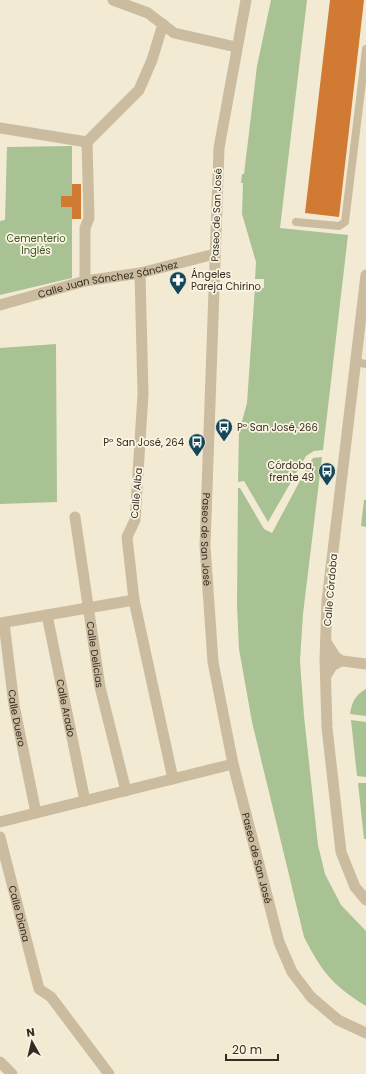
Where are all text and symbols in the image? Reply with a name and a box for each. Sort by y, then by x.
street label: Paseo de San José [207,168,226,262]
park label: Cementerio Inglés [6,231,66,258]
street label: Calle Juan Sánchez Sánchez [36,257,180,302]
place label: Ángeles Pareja Chirino [191,267,261,294]
pharmacy icon: Ángeles Pareja Chirino [168,270,188,295]
bus stop icon: Pº San José, 266 [214,417,234,442]
place label: Pº San José, 266 [237,420,318,435]
bus stop icon: Pº San José, 264 [187,432,207,457]
place label: Pº San José, 264 [103,435,184,450]
place label: Córdoba, frente 49 [267,458,314,485]
bus stop icon: Córdoba, frente 49 [317,461,337,486]
street label: Calle Alba [127,467,146,519]
street label: Paseo de San José [197,492,215,587]
street label: Calle Córdoba [320,553,341,627]
street label: Calle Delicias [82,620,107,689]
street label: Calle Arado [52,678,79,738]
street label: Calle Duero [4,689,29,748]
street label: Paseo de San José [238,811,276,905]
street label: Calle Diana [5,884,34,944]
north arrow [12,1022,52,1062]
text: N [25,1024,36,1041]
scale bar [226,1036,278,1062]
text: 20 m [232,1041,262,1058]

